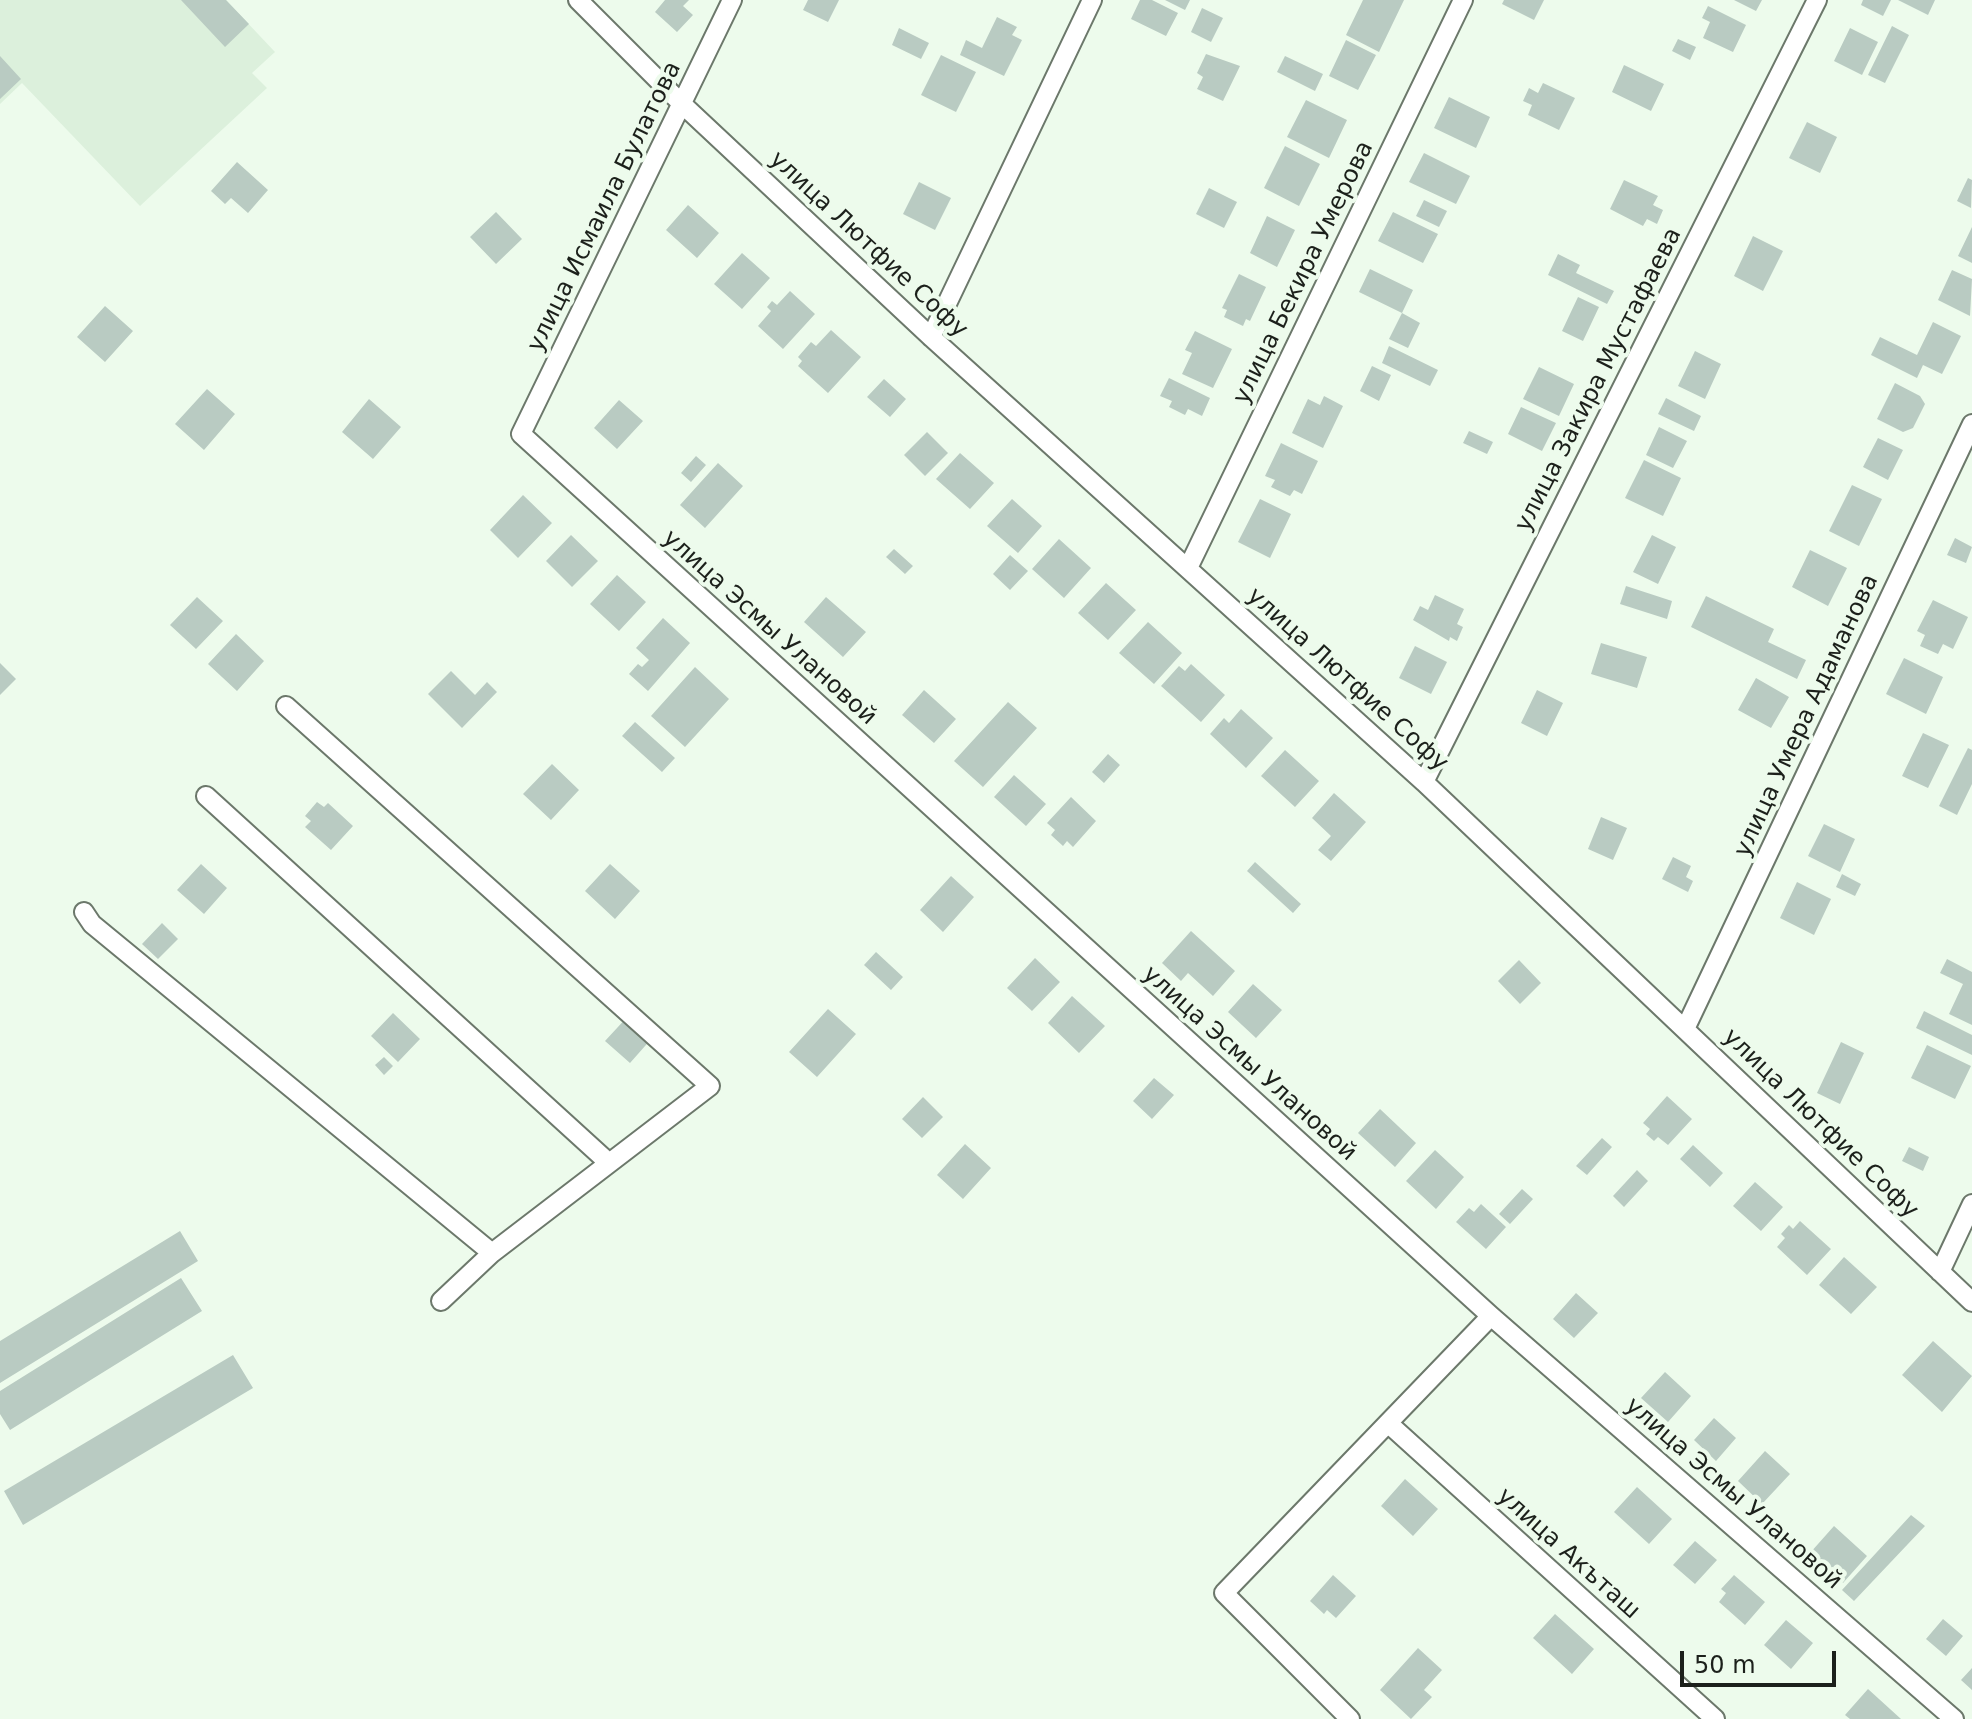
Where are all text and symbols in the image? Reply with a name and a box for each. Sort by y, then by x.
street label: улица Исмаила Булатова [522,57,688,357]
street label: улица Бекира Умерова [1228,137,1380,409]
street label: улица Лютфие Софу [763,146,973,344]
street label: улица Закира Мустафаева [1510,223,1688,537]
street label: улица Эсмы Улановой [656,524,882,732]
street label: улица Умера Адаманова [1729,570,1885,862]
street label: улица Лютфие Софу [1240,582,1454,778]
street label: улица Эсмы Улановой [1136,960,1362,1168]
street label: улица Лютфие Софу [1716,1023,1924,1225]
street label: улица Эсмы Улановой [1619,1392,1847,1596]
street label: улица Акъташ [1491,1482,1645,1626]
scale bar [1684,1635,1840,1685]
text: 50 m [1694,1651,1756,1679]

